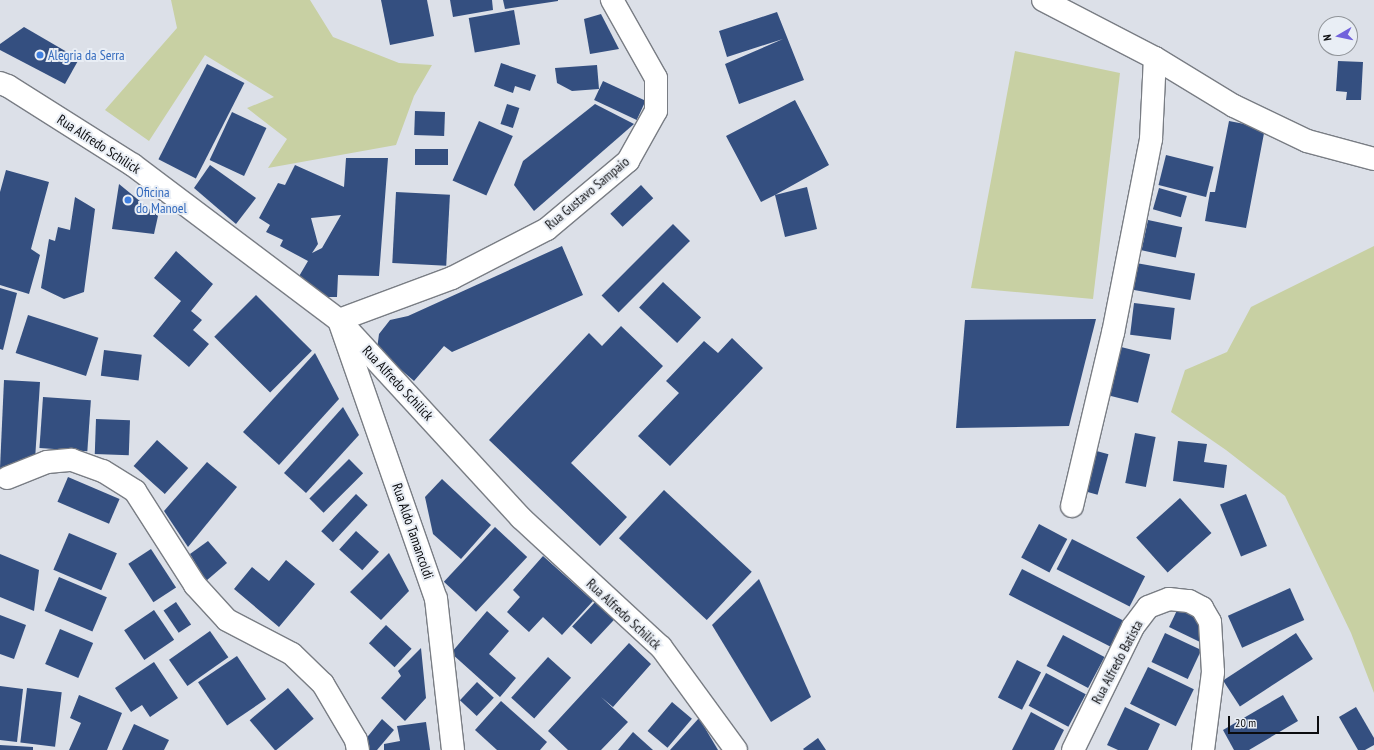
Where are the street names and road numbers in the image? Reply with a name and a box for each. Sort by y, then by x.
street label: Rua Alfredo Schilick [54,111,144,177]
street label: Rua Gustavo Sampaio [542,153,632,233]
street label: Rua Alfredo Schilick [359,342,437,424]
street label: Rua Aldo Tamancoldi [389,481,437,581]
street label: Rua Alfredo Schilick [583,575,665,653]
street label: Rua Alfredo Batista [1088,617,1146,707]

